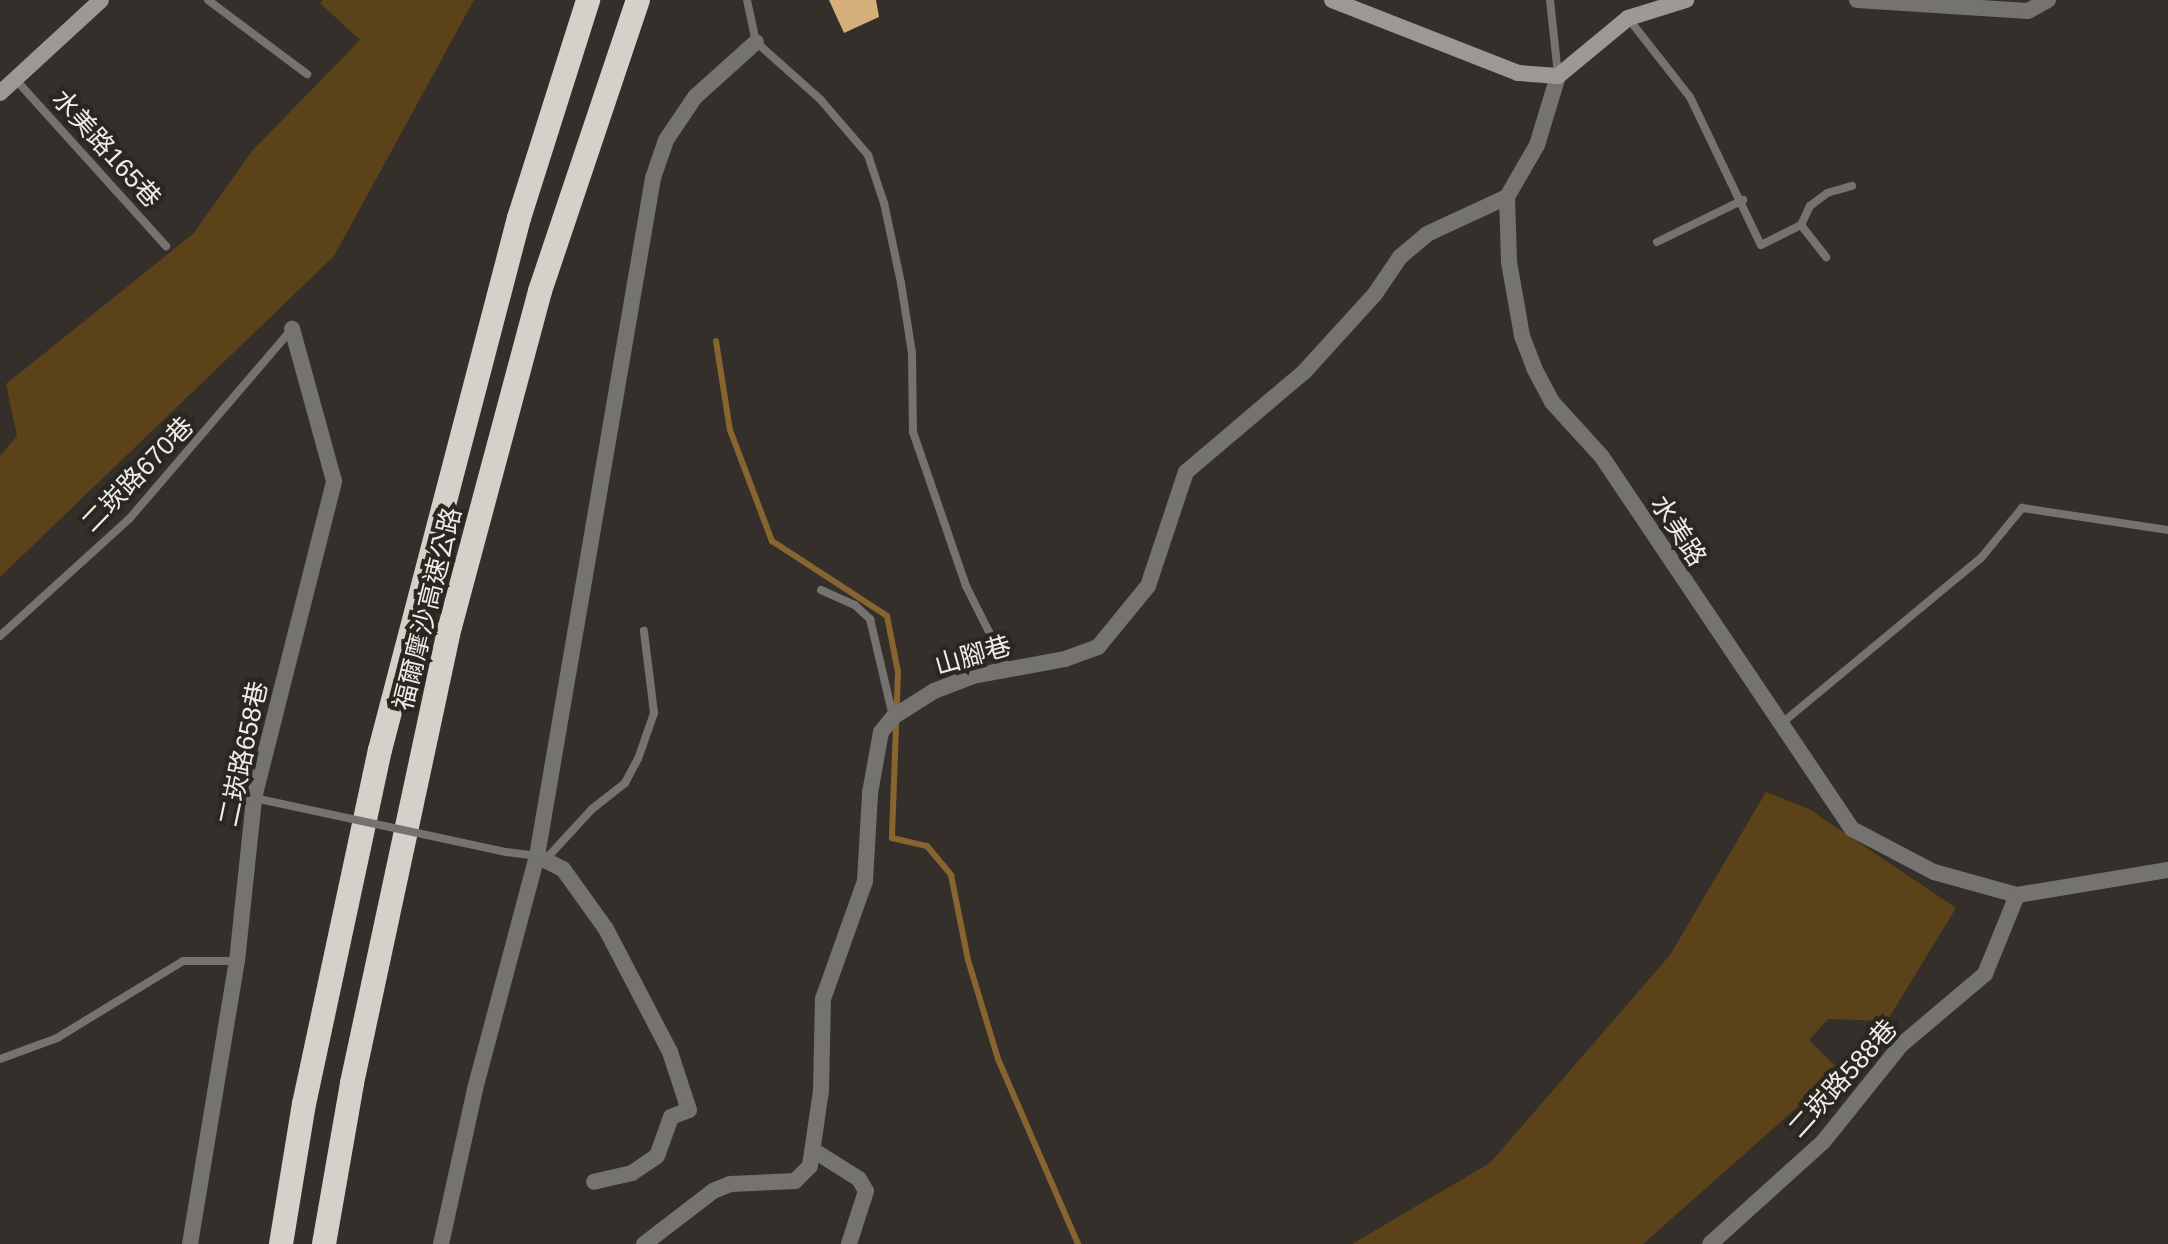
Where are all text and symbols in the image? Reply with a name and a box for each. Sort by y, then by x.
street label: 水美路165巷 [45,84,167,214]
street label: 二崁路670巷 [76,411,200,539]
street label: 水美路 [1644,490,1712,572]
street label: 福爾摩沙高速公路 [388,504,468,714]
street label: 山腳巷 [931,630,1015,682]
street label: 二崁路658巷 [213,679,275,829]
street label: 二崁路588巷 [1782,1014,1904,1144]

